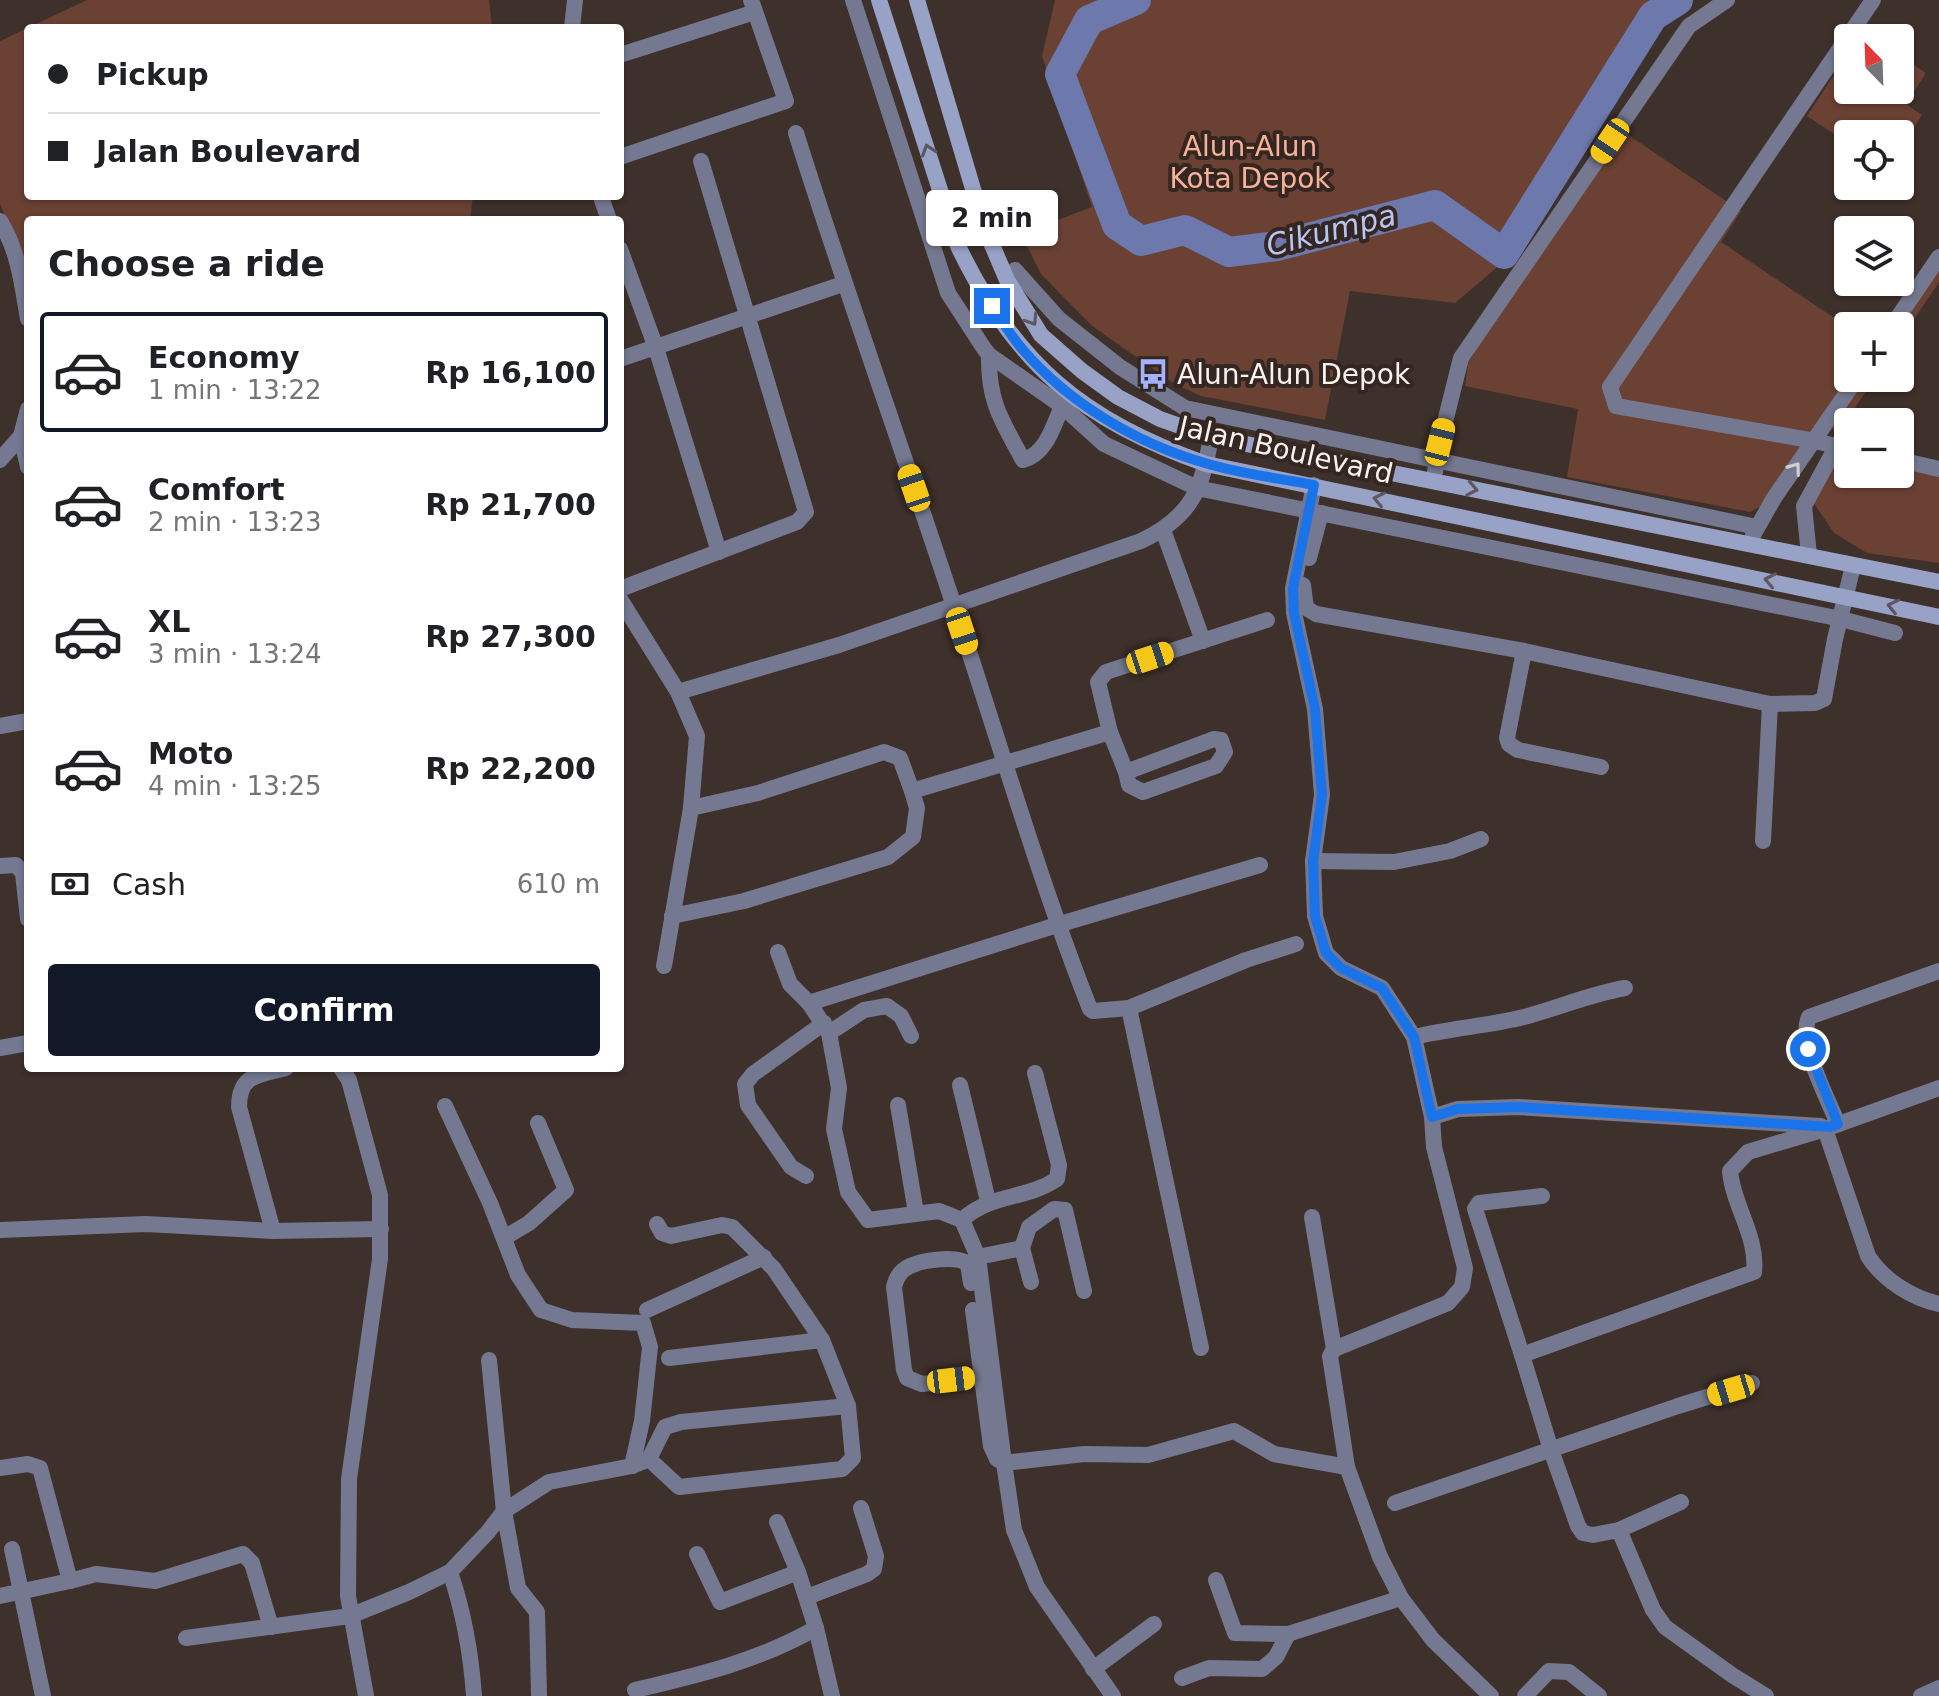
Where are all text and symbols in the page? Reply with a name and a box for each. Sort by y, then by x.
north arrow [1834,24,1914,104]
map controls [1834,24,1914,488]
text: Pickup [96,57,209,92]
car [1587,114,1633,168]
button: locate [1834,120,1914,200]
park label: Alun-Alun Kota Depok [1169,130,1331,195]
text: Jalan Boulevard [96,134,361,169]
one-way arrow [921,144,937,158]
callout: 2 min [926,190,1058,246]
water label: Cikumpa [1263,197,1399,263]
text: 2 min [951,203,1033,233]
button: layers [1834,216,1914,296]
text: Choose a ride [48,243,325,284]
route end [974,288,1010,324]
one-way arrow [1022,311,1037,326]
button: + [1834,312,1914,392]
icon: car [52,336,124,408]
text: Economy [148,340,300,375]
text: Rp 16,100 [425,355,596,390]
bus stop icon: Alun-Alun Depok [1136,357,1170,391]
place label: Alun-Alun Depok [1177,358,1411,391]
text: 1 min · 13:22 [148,375,322,405]
button: − [1834,408,1914,488]
street label: Jalan Boulevard [1174,409,1396,491]
car [1423,416,1457,468]
car [895,461,933,515]
one-way arrow [1785,462,1800,476]
icon: car [52,468,124,540]
text: Comfort [148,472,285,507]
one-way arrow [1465,480,1479,497]
text: Rp 21,700 [425,487,596,522]
one-way arrow [1372,491,1386,508]
text: 2 min · 13:23 [148,507,322,537]
one-way arrow [1764,572,1778,589]
one-way arrow [1886,598,1900,615]
icon: car [52,600,124,672]
text: XL [148,604,190,639]
car [943,604,981,658]
text: Rp 27,300 [425,619,596,654]
text: 3 min · 13:24 [148,639,322,669]
car [1123,639,1177,677]
icon: car [52,732,124,804]
text: Moto [148,736,233,771]
text: Rp 22,200 [425,751,596,786]
text: 4 min · 13:25 [148,771,322,801]
icon: cash [48,862,92,906]
text: Cash [112,867,186,902]
text: 610 m [517,869,600,899]
button: Confirm [48,964,600,1056]
route start [1790,1031,1826,1067]
car [926,1365,976,1395]
car [1705,1372,1757,1408]

